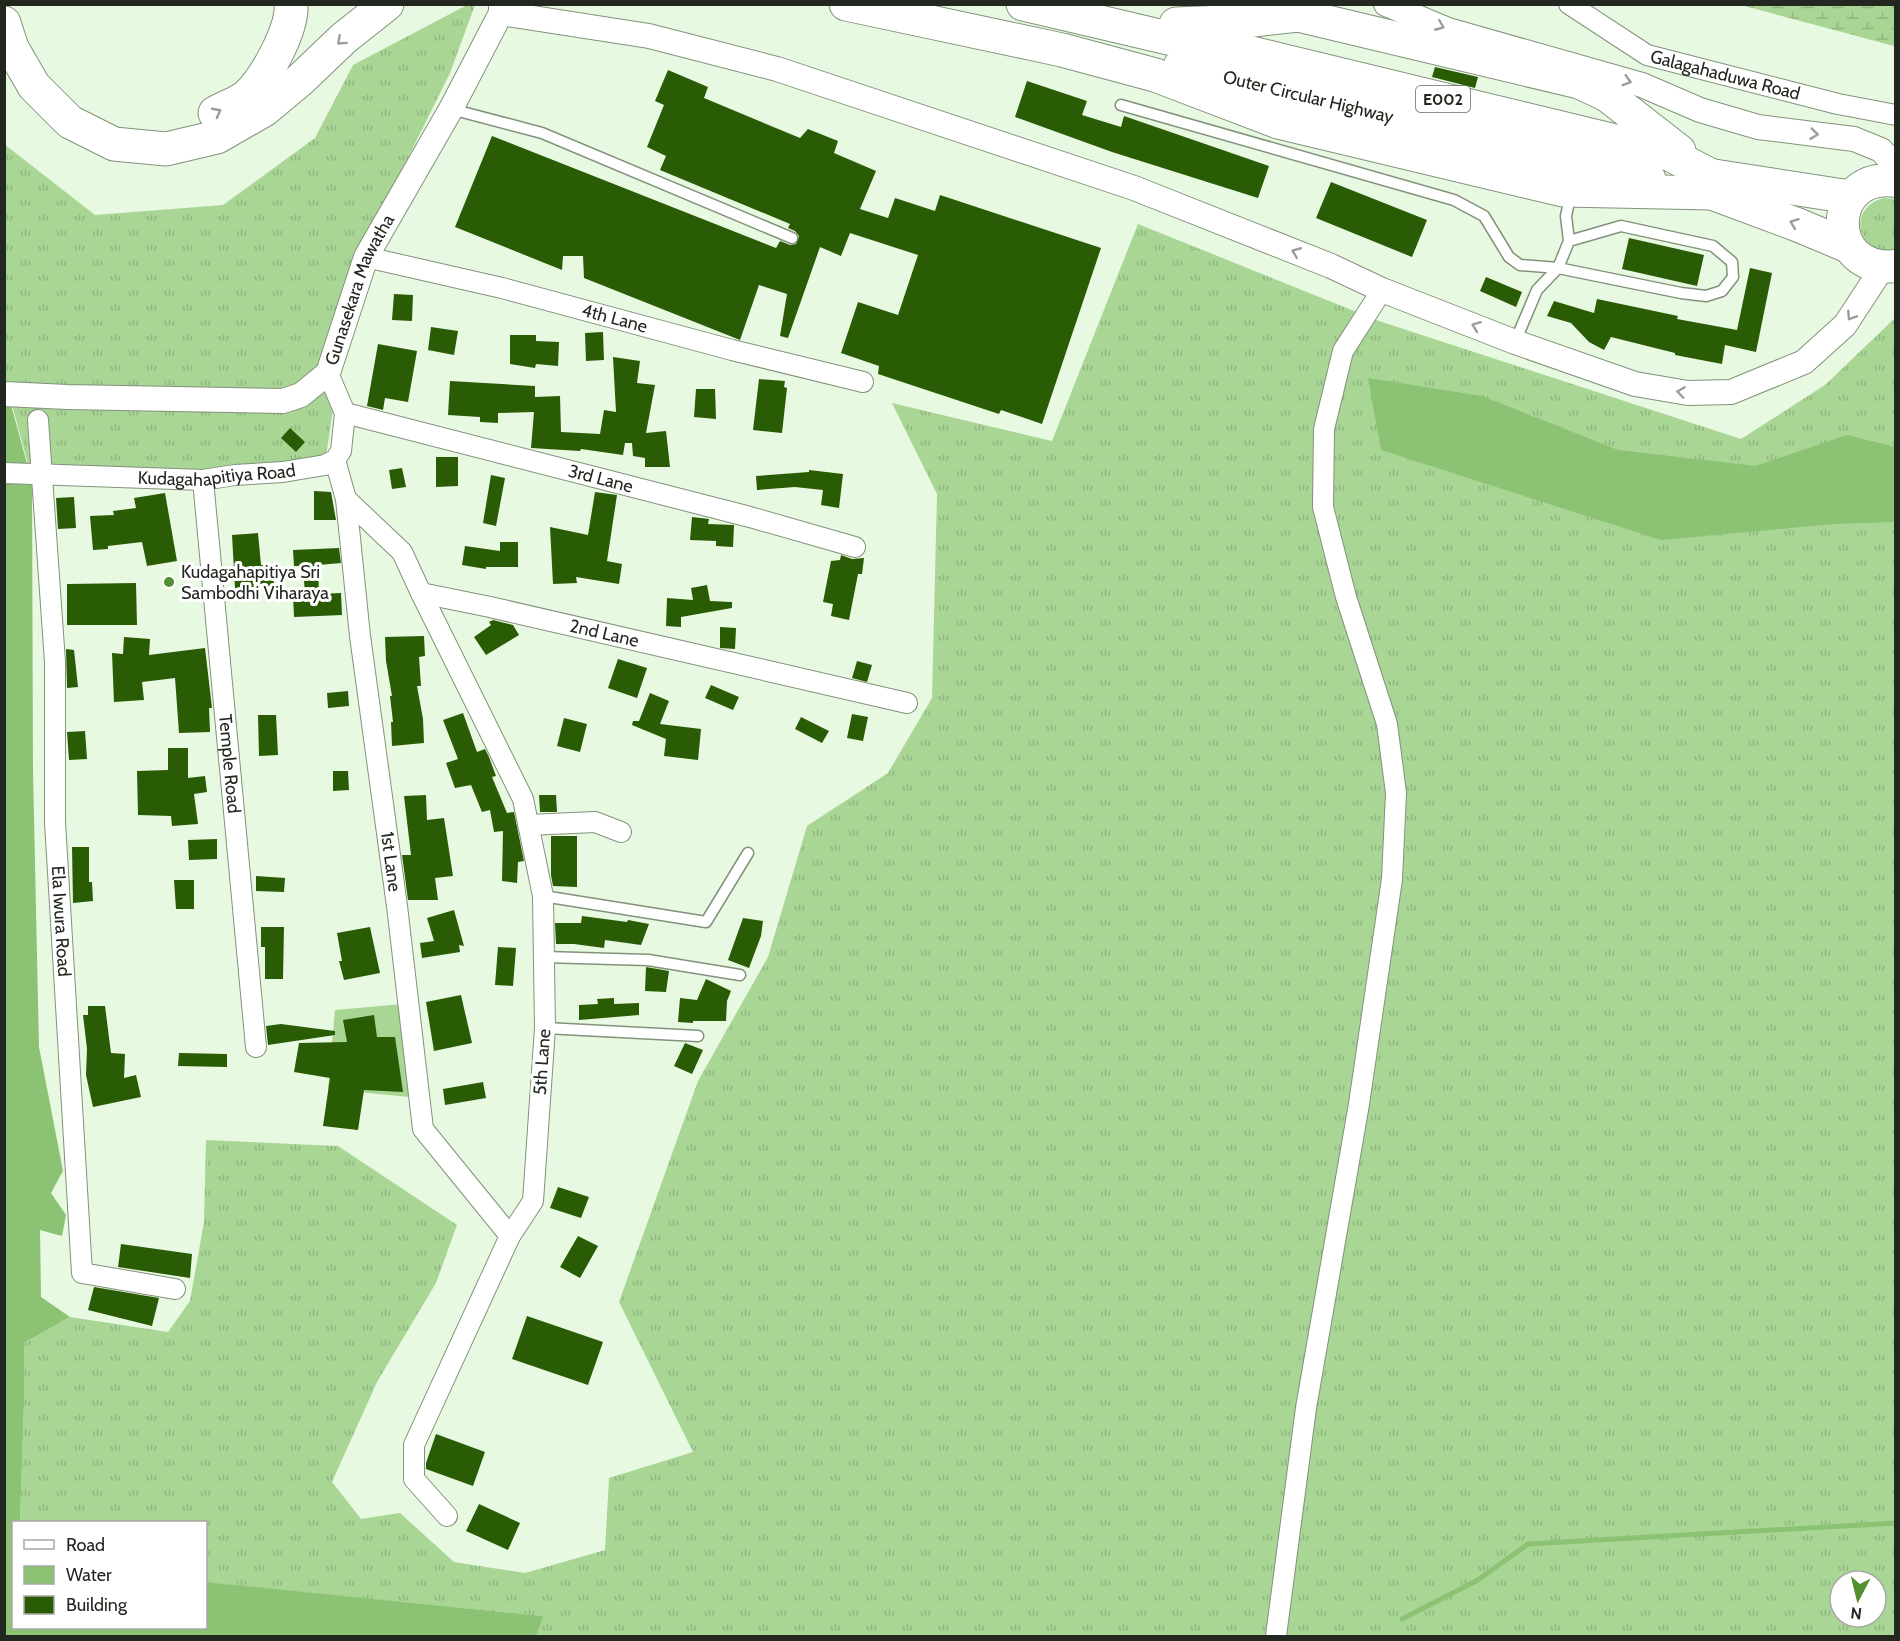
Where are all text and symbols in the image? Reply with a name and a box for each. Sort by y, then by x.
one-way arrow [1434,19,1445,32]
one-way arrow [337,34,348,45]
street label: Galagahaduwa Road [1648,45,1803,105]
street label: Outer Circular Highway [1221,66,1396,128]
one-way arrow [1621,74,1632,86]
road number: E002 [1416,86,1470,112]
one-way arrow [211,107,222,119]
one-way arrow [1809,128,1818,140]
street label: Gunasekara Mawatha [320,210,399,368]
one-way arrow [1789,218,1800,231]
one-way arrow [1291,247,1302,260]
street label: 4th Lane [579,299,650,338]
one-way arrow [1847,309,1858,320]
one-way arrow [1471,321,1482,334]
one-way arrow [1677,386,1686,398]
street label: Kudagahapitiya Road [137,459,297,491]
street label: 3rd Lane [566,460,636,498]
place label: Kudagahapitiya Sri Sambodhi Viharaya [181,561,329,604]
marker: Kudagahapitiya Sri Sambodhi Viharaya [162,575,176,589]
street label: 2nd Lane [567,615,641,652]
street label: Temple Road [214,713,245,814]
street label: 1st Lane [376,830,406,893]
street label: Ela Iwura Road [47,865,75,977]
street label: 5th Lane [529,1028,555,1096]
legend [12,1521,207,1629]
text: Road [66,1534,105,1556]
text: Water [66,1564,112,1586]
north arrow [1828,1569,1888,1629]
text: Building [66,1594,128,1616]
text: N [1849,1603,1863,1624]

